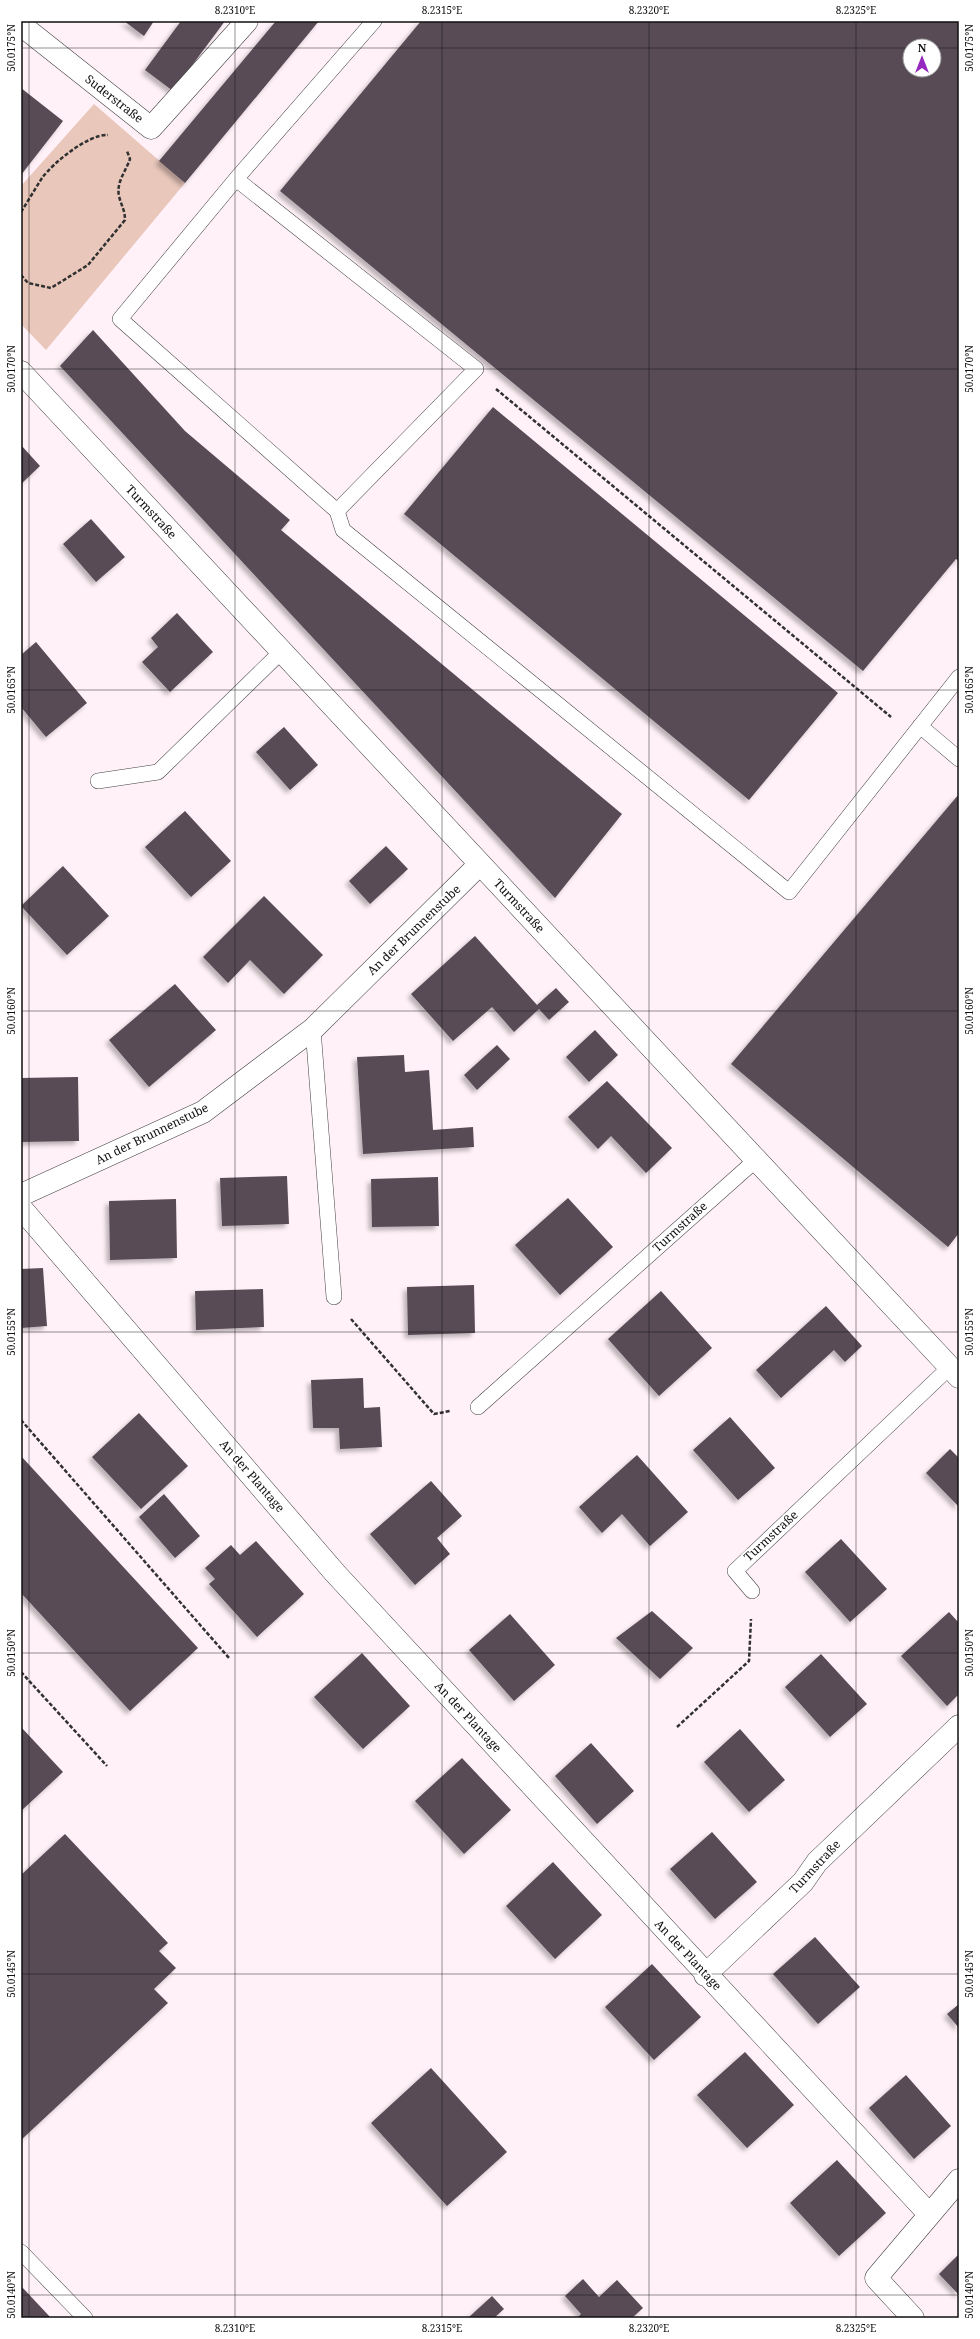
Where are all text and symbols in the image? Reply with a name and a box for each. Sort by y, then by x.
text: 8.2310°E [215,3,255,17]
text: 8.2315°E [422,3,462,17]
text: 8.2320°E [629,3,669,17]
text: 8.2325°E [836,3,876,17]
text: 50.0175°N [4,24,18,72]
text: 50.0175°N [962,24,976,72]
north arrow [902,38,942,78]
text: N [918,40,927,55]
street label: Suderstraße [82,70,147,127]
text: 50.0170°N [4,345,18,393]
text: 50.0170°N [962,345,976,393]
street label: Turmstraße [122,481,181,542]
text: 50.0165°N [4,666,18,714]
text: 50.0165°N [962,666,976,714]
street label: Turmstraße [490,875,549,936]
street label: An der Brunnenstube [363,881,464,979]
text: 50.0160°N [4,987,18,1035]
text: 50.0160°N [962,987,976,1035]
street label: An der Brunnenstube [92,1099,211,1168]
street label: Turmstraße [649,1198,711,1256]
text: 50.0155°N [4,1308,18,1356]
text: 50.0155°N [962,1308,976,1356]
street label: An der Plantage [216,1436,289,1516]
street label: Turmstraße [740,1506,801,1565]
text: 50.0150°N [4,1629,18,1677]
text: 50.0150°N [962,1629,976,1677]
street label: An der Plantage [431,1678,506,1756]
street label: Turmstraße [785,1836,844,1897]
street label: An der Plantage [651,1916,726,1994]
text: 50.0145°N [4,1950,18,1998]
text: 50.0145°N [962,1950,976,1998]
text: 50.0140°N [4,2271,18,2319]
text: 50.0140°N [962,2271,976,2319]
text: 8.2310°E [215,2321,255,2335]
text: 8.2315°E [422,2321,462,2335]
text: 8.2320°E [629,2321,669,2335]
text: 8.2325°E [836,2321,876,2335]

